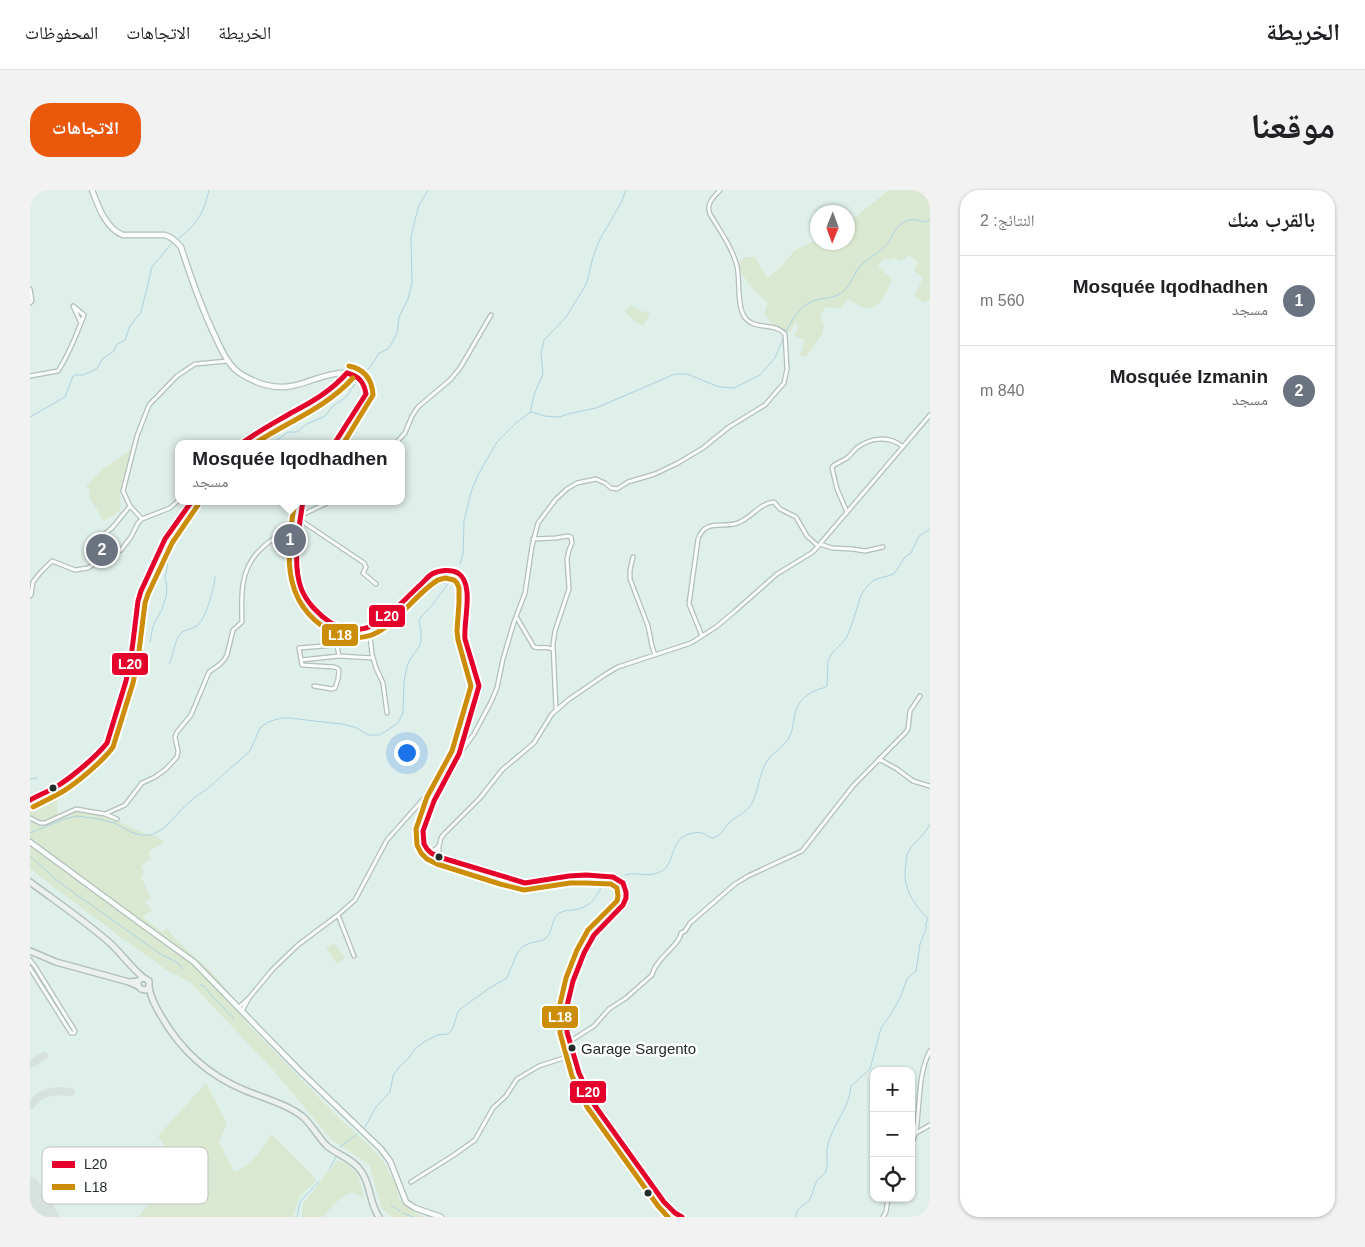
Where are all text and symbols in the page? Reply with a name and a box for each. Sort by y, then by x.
text: الخريطة [1266,18,1340,45]
text: المحفوظات [25,23,98,43]
text: الاتجاهات [126,23,190,43]
text: الخريطة [218,23,271,43]
button: الاتجاهات [30,103,141,157]
text: موقعنا [1250,106,1335,145]
north arrow [810,205,855,250]
text: بالقرب منك [1227,208,1315,231]
text: النتائج: 2 [980,212,1035,229]
text: Mosquée Iqodhadhen [1073,276,1268,297]
text: 560 m [980,292,1024,309]
text: 1 [1295,292,1303,309]
text: مسجد [1232,301,1268,318]
text: Mosquée Izmanin [1110,366,1268,387]
text: 840 m [980,382,1024,399]
text: 2 [1295,382,1303,399]
text: مسجد [1232,391,1268,408]
popup [175,440,405,505]
text: Mosquée Iqodhadhen [192,448,388,469]
text: مسجد [192,473,229,490]
pin: 1 [274,521,306,559]
pin: 2 [86,531,118,569]
line badge: L20 [368,604,406,628]
text: L20 [375,608,399,624]
line badge: L18 [321,623,359,647]
text: L18 [328,627,352,643]
line badge: L20 [111,652,149,676]
text: L20 [118,656,142,672]
your location [394,740,420,766]
unlabelled marker [48,783,58,793]
unlabelled marker [434,852,444,862]
line badge: L18 [541,1005,579,1029]
text: L18 [548,1009,572,1025]
place label: Garage Sargento [581,1040,696,1057]
marker: Garage Sargento [567,1043,577,1053]
map controls [870,1067,915,1202]
button: + [870,1067,915,1112]
line badge: L20 [569,1080,607,1104]
text: L20 [576,1084,600,1100]
button: − [870,1112,915,1157]
legend [42,1147,208,1204]
text: L20 [84,1156,108,1172]
button: locate [870,1157,915,1202]
text: L18 [84,1179,108,1195]
unlabelled marker [643,1188,653,1198]

